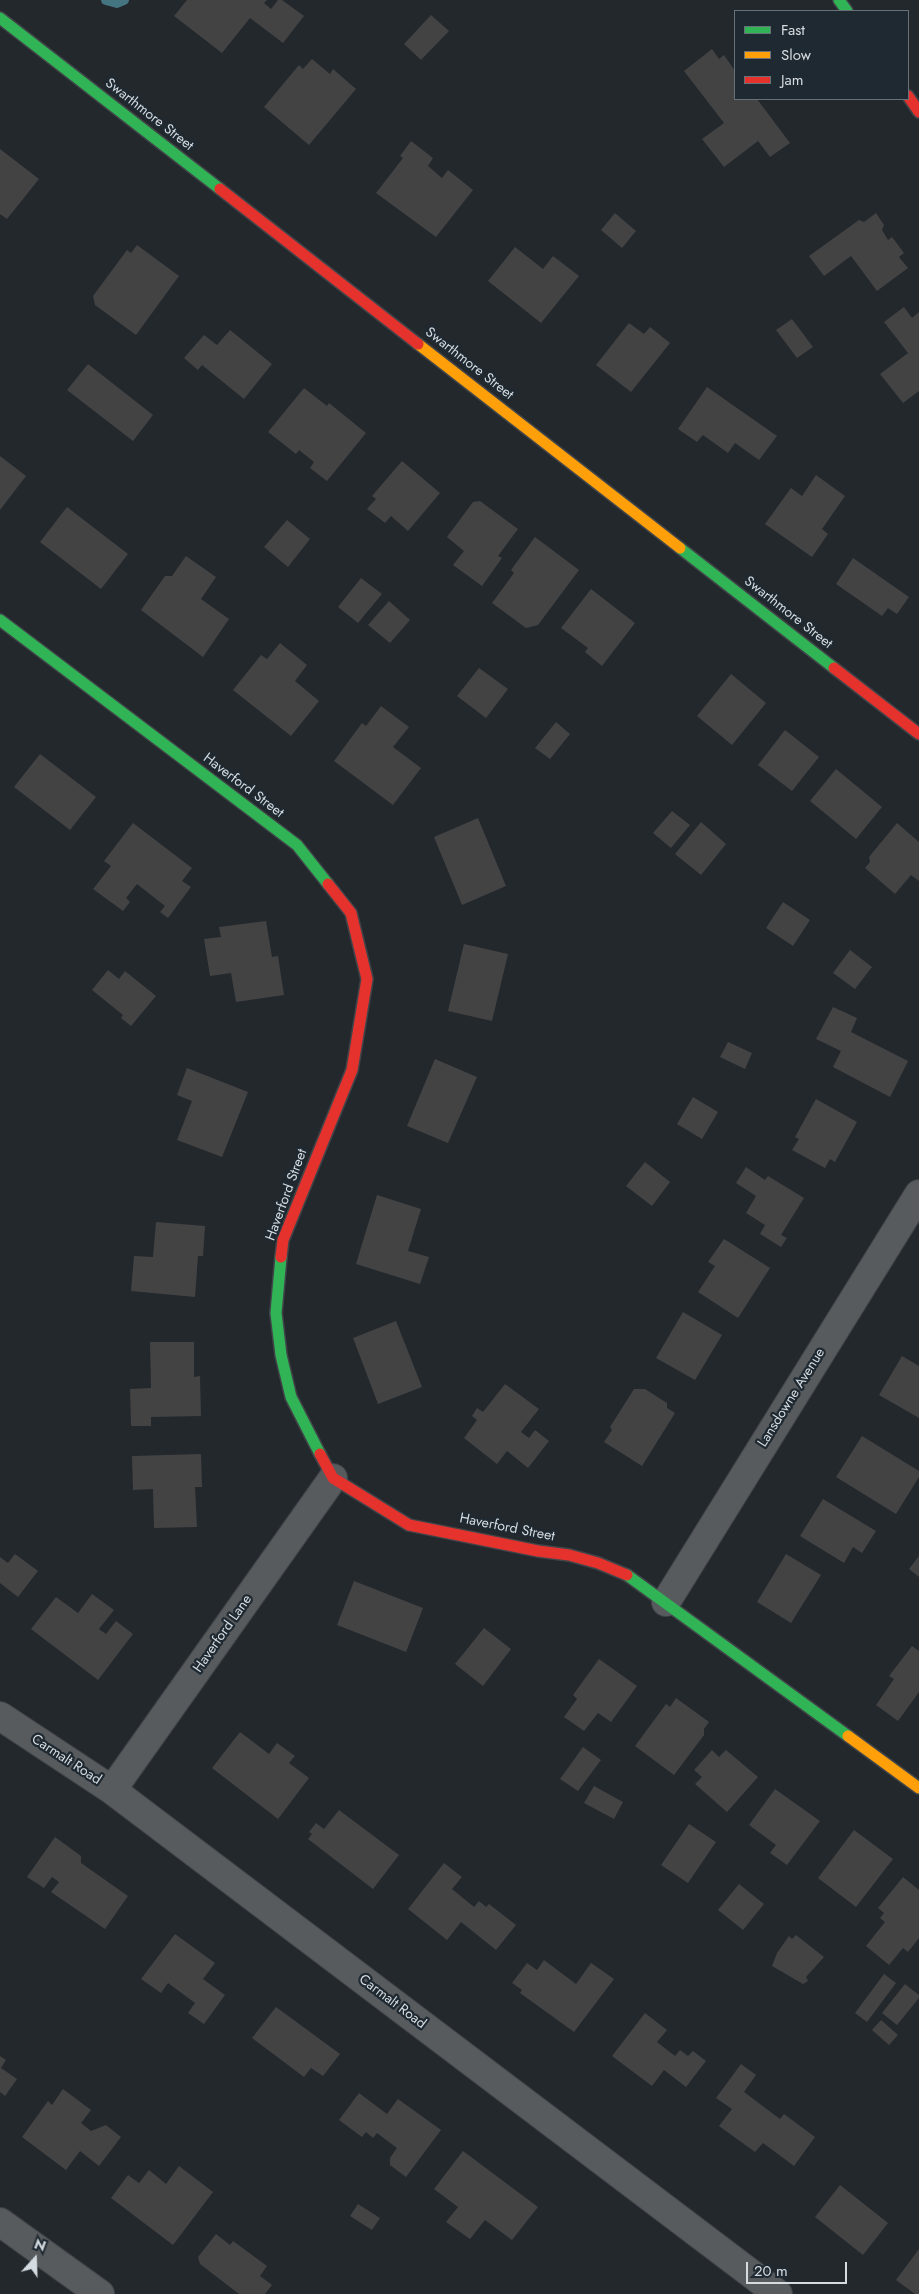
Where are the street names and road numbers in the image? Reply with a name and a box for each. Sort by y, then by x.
street label: Swarthmore Street [102,75,196,155]
street label: Swarthmore Street [422,324,516,404]
street label: Swarthmore Street [741,573,835,653]
street label: Haverford Street [199,750,287,822]
street label: Haverford Street [263,1147,311,1243]
street label: Lansdowne Avenue [755,1345,829,1451]
street label: Haverford Street [458,1511,556,1545]
street label: Haverford Lane [190,1592,256,1676]
street label: Carmalt Road [28,1731,104,1789]
street label: Carmalt Road [355,1971,429,2033]

